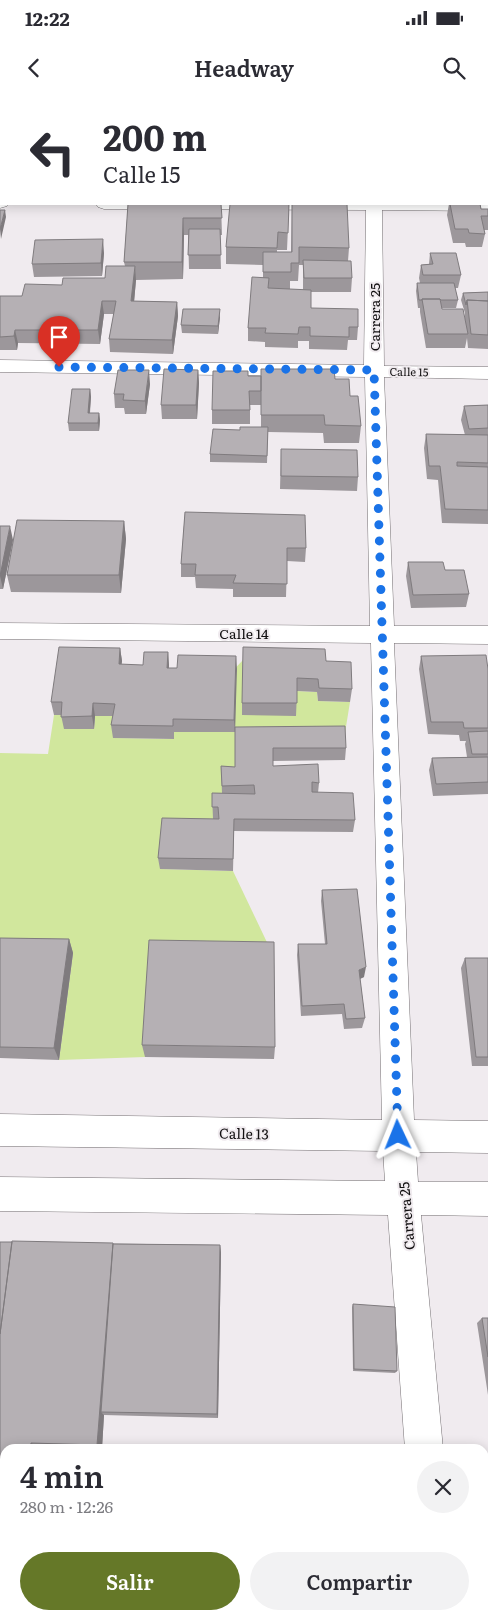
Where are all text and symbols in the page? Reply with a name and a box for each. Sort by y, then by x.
text: 12:22 [25,4,70,32]
text: Headway [194,51,294,84]
icon: back [20,54,48,82]
icon: search [440,54,468,82]
text: 200 m [103,110,207,162]
icon: left [20,120,85,185]
text: Calle 15 [103,157,180,190]
street label: Carrera 25 [364,283,384,351]
pin [38,316,80,367]
icon: arrive [45,323,73,351]
street label: Calle 15 [389,363,429,379]
street label: Calle 14 [219,623,269,643]
position arrow [371,1108,423,1160]
street label: Calle 13 [219,1123,269,1143]
street label: Carrera 25 [393,1181,419,1251]
text: 4 min [20,1453,104,1497]
button: close [417,1461,469,1513]
text: 280 m · 12:26 [20,1494,113,1518]
button: Salir [20,1552,240,1610]
button: Compartir [250,1552,469,1610]

